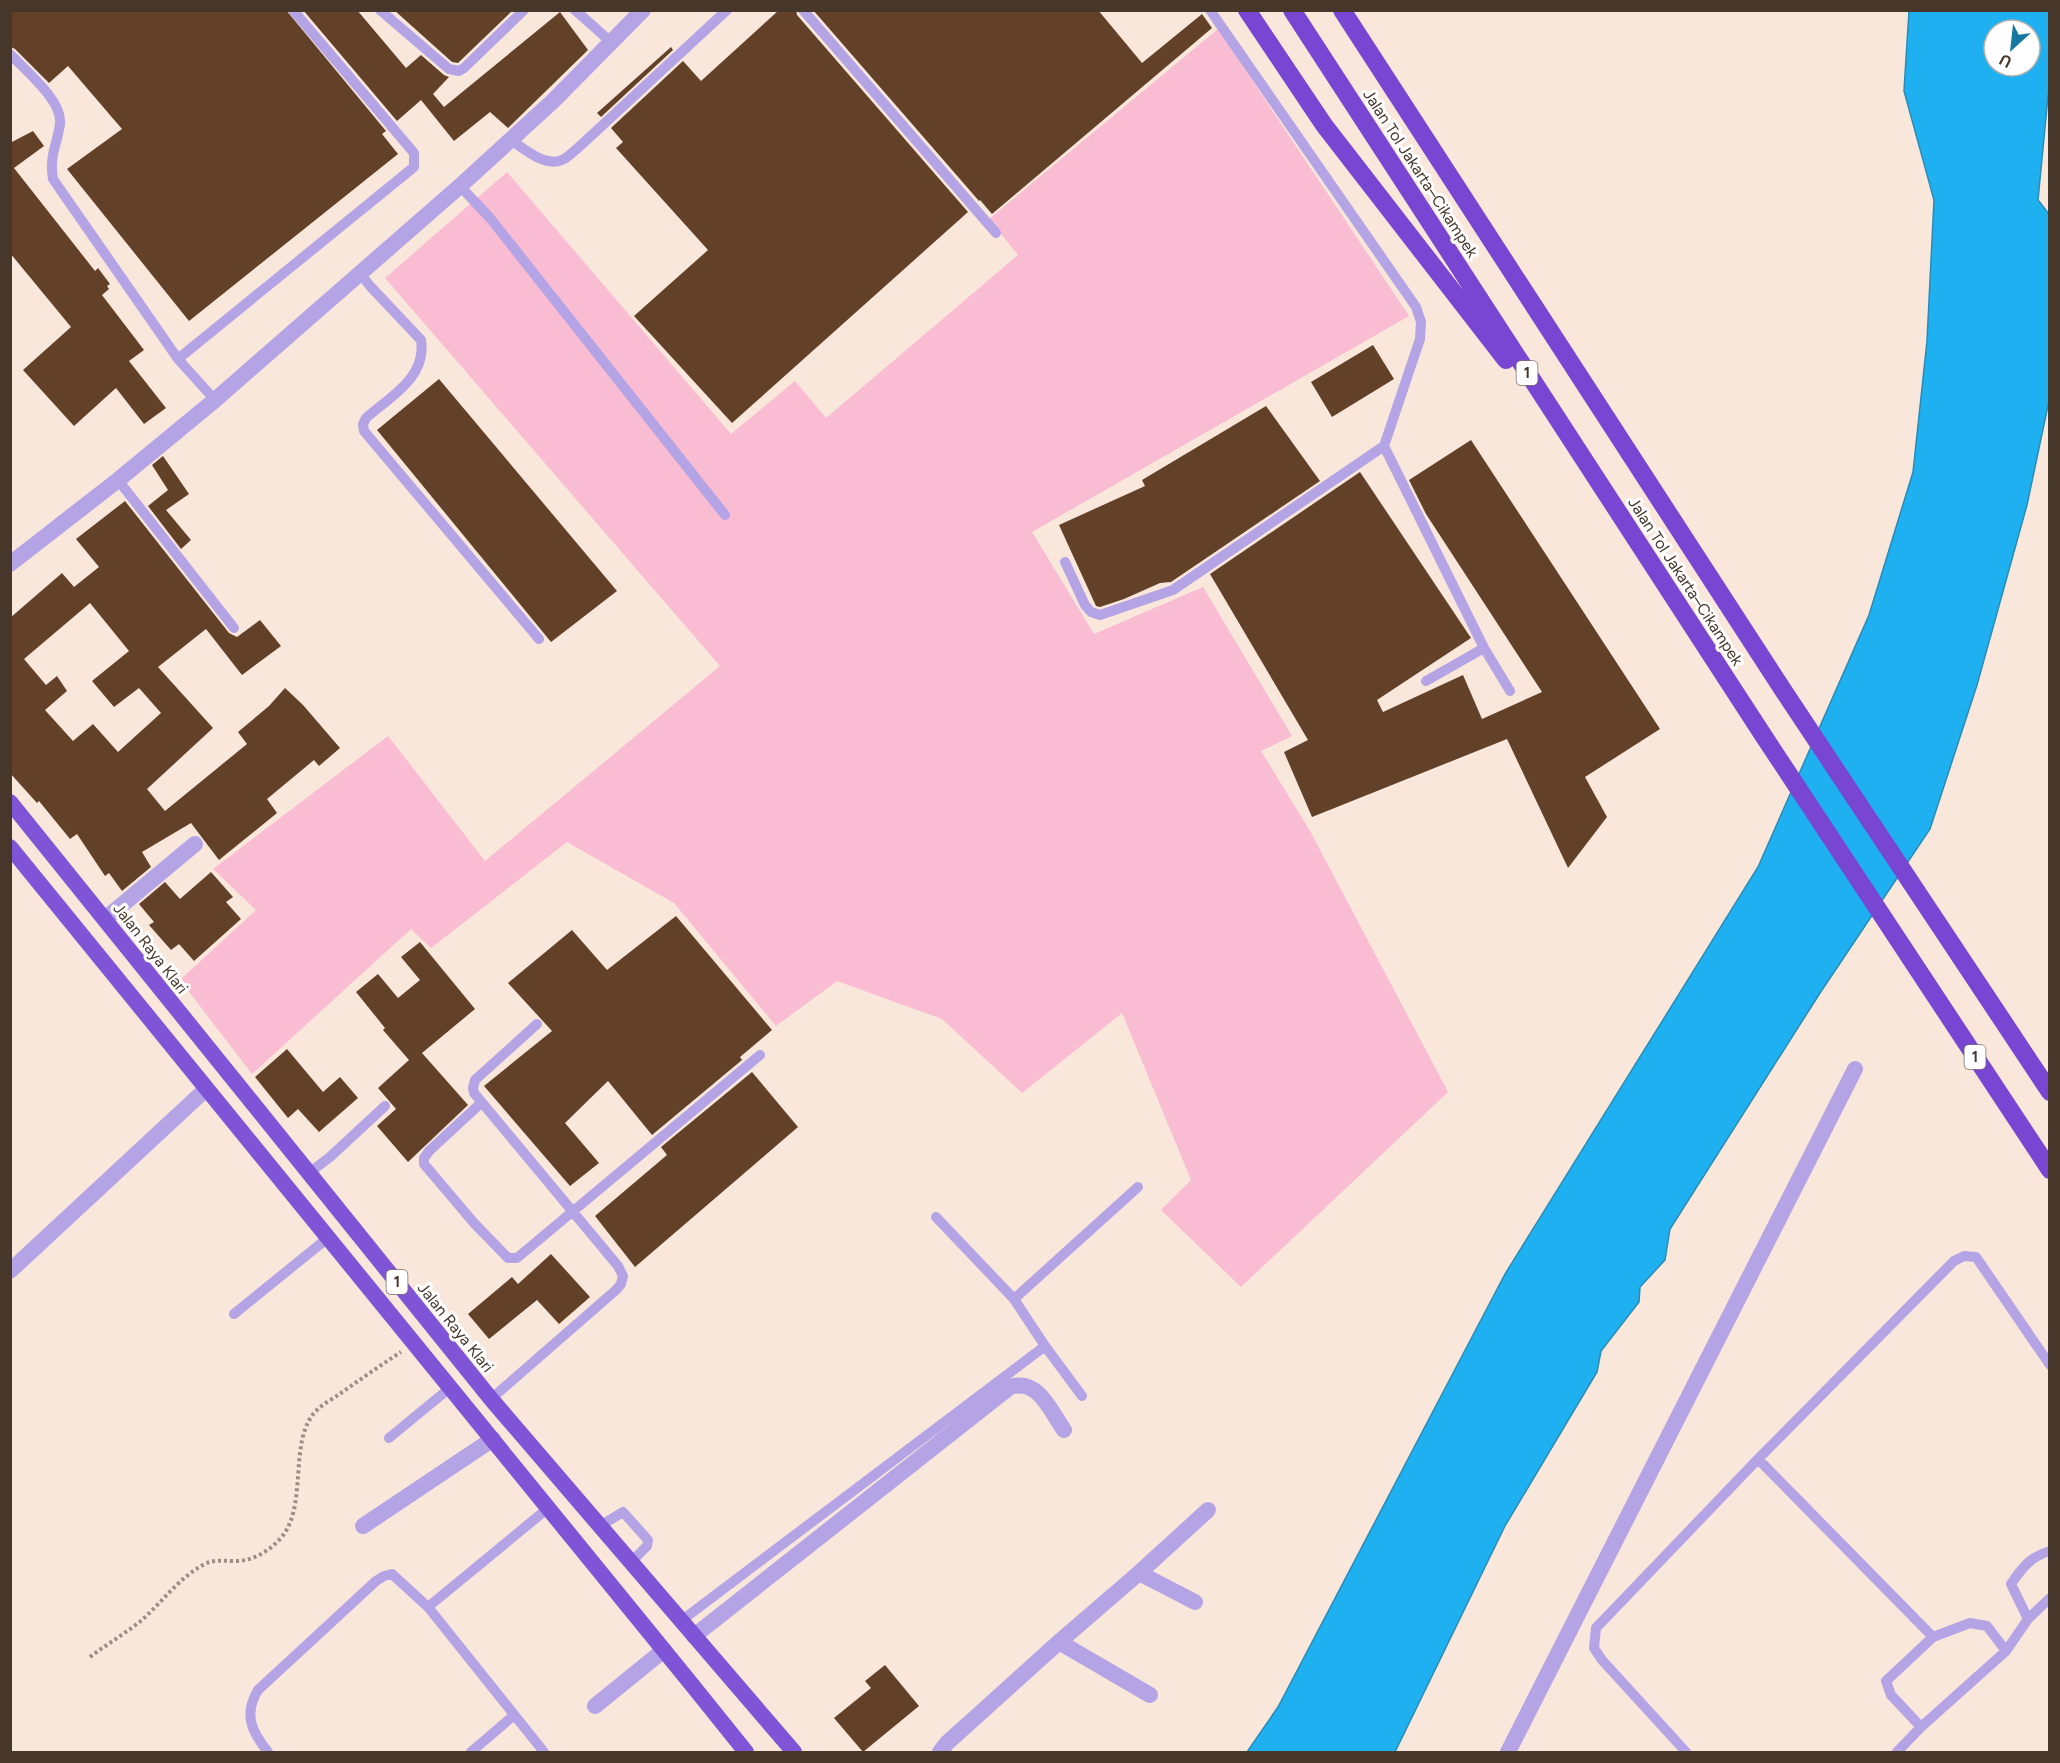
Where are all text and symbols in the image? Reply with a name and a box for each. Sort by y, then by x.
north arrow [1982,18,2042,78]
text: U [1996,50,2015,72]
street label: Jalan Tol Jakarta–Cikampek [1359,86,1482,261]
road number: 1 [1516,361,1538,385]
street label: Jalan Tol Jakarta–Cikampek [1624,494,1747,669]
street label: Jalan Raya Klari [109,899,192,997]
road number: 1 [1964,1045,1986,1069]
road number: 1 [386,1270,408,1294]
street label: Jalan Raya Klari [414,1279,498,1376]

